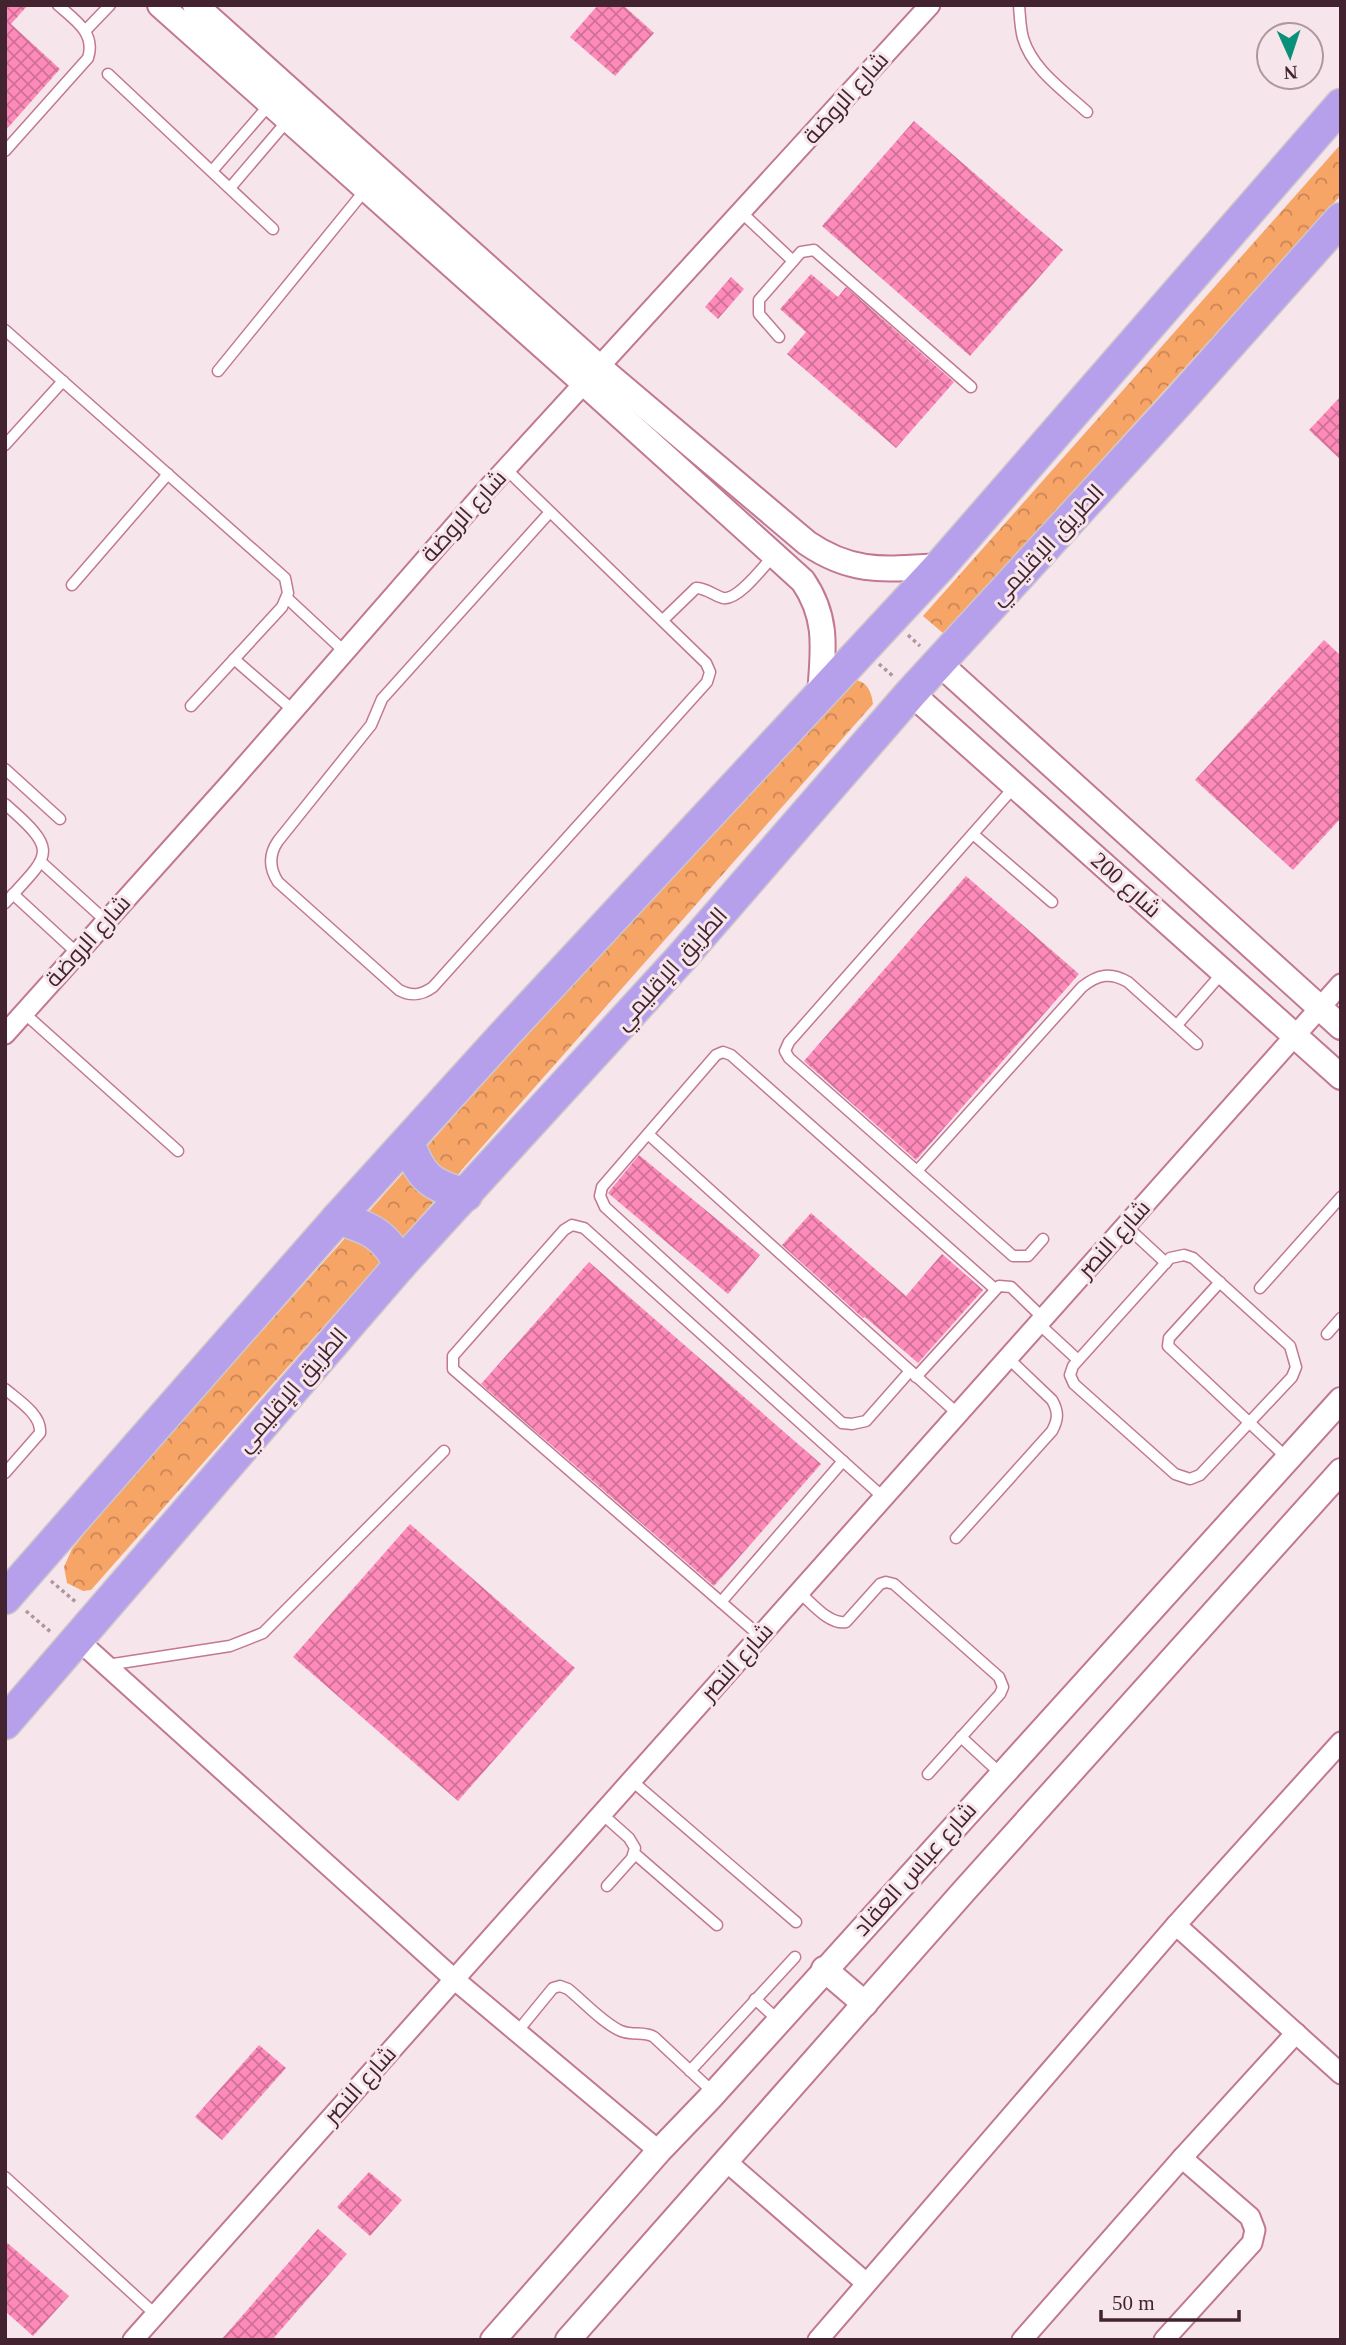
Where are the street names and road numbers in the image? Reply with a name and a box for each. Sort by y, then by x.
street label: شارع الروضة [798,47,896,151]
street label: شارع الروضة [416,465,514,569]
street label: الطريق الإقليمي [985,480,1113,614]
street label: شارع 200 [1084,847,1166,925]
street label: شارع الروضة [40,890,138,994]
street label: الطريق الإقليمي [610,903,736,1039]
street label: شارع النصر [1071,1195,1157,1286]
street label: الطريق الإقليمي [232,1323,356,1460]
street label: شارع النصر [694,1618,780,1709]
street label: شارع عباس العقاد [849,1797,984,1943]
street label: شارع النصر [317,2041,403,2132]

